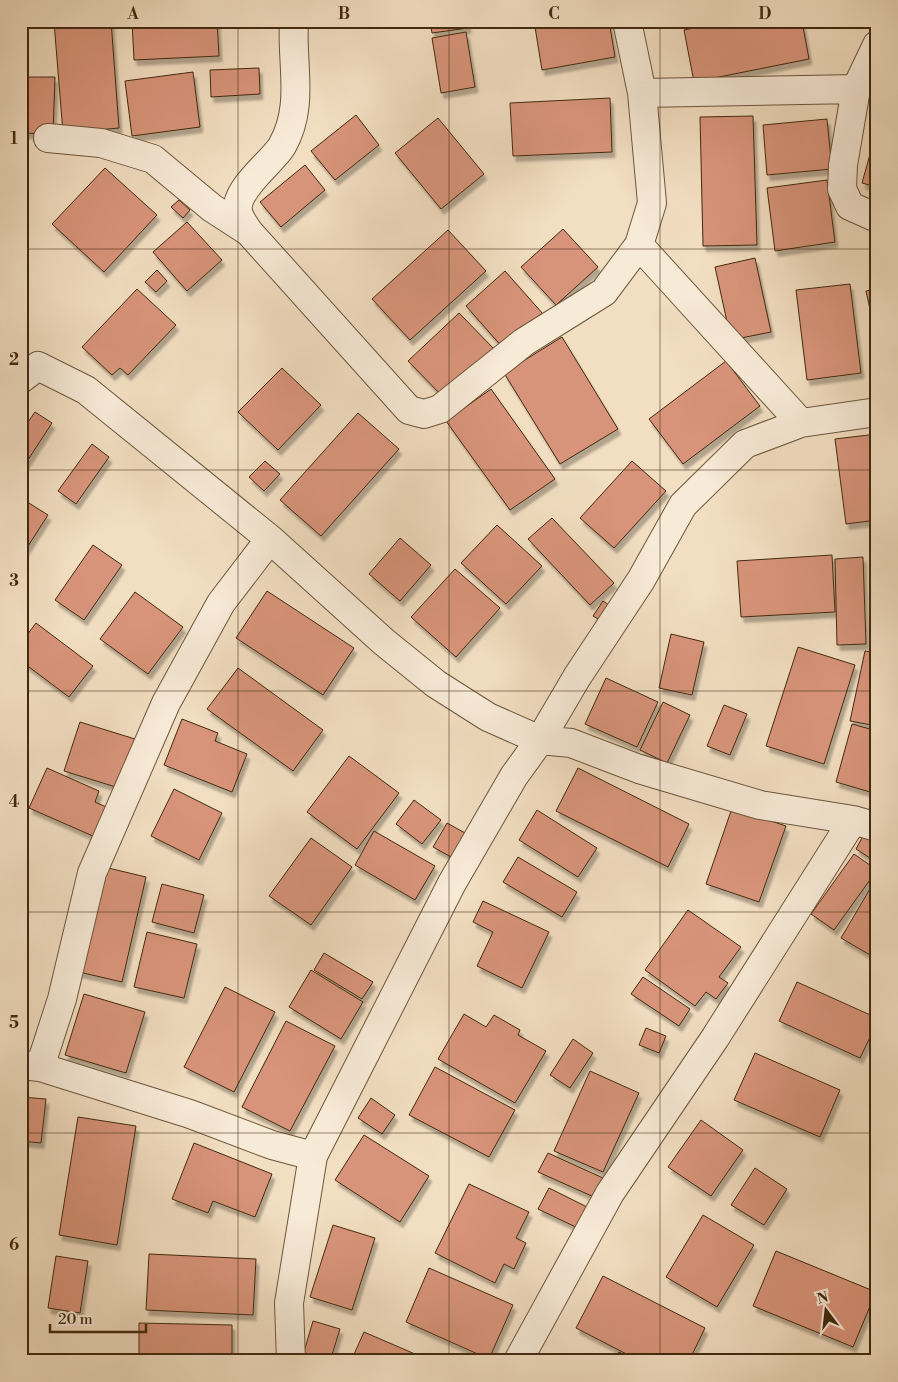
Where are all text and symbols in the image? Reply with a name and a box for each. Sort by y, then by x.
text: A [126,4,139,24]
text: B [338,4,350,24]
text: C [548,4,560,24]
text: D [759,4,772,24]
text: 1 [10,129,18,149]
text: 2 [9,350,19,370]
text: 3 [9,571,19,591]
text: 4 [9,792,20,812]
text: 5 [9,1013,19,1033]
text: 6 [9,1235,19,1255]
north arrow [800,1284,850,1334]
text: N [815,1288,831,1309]
scale bar [50,1302,146,1334]
text: 20 m [58,1310,93,1329]

